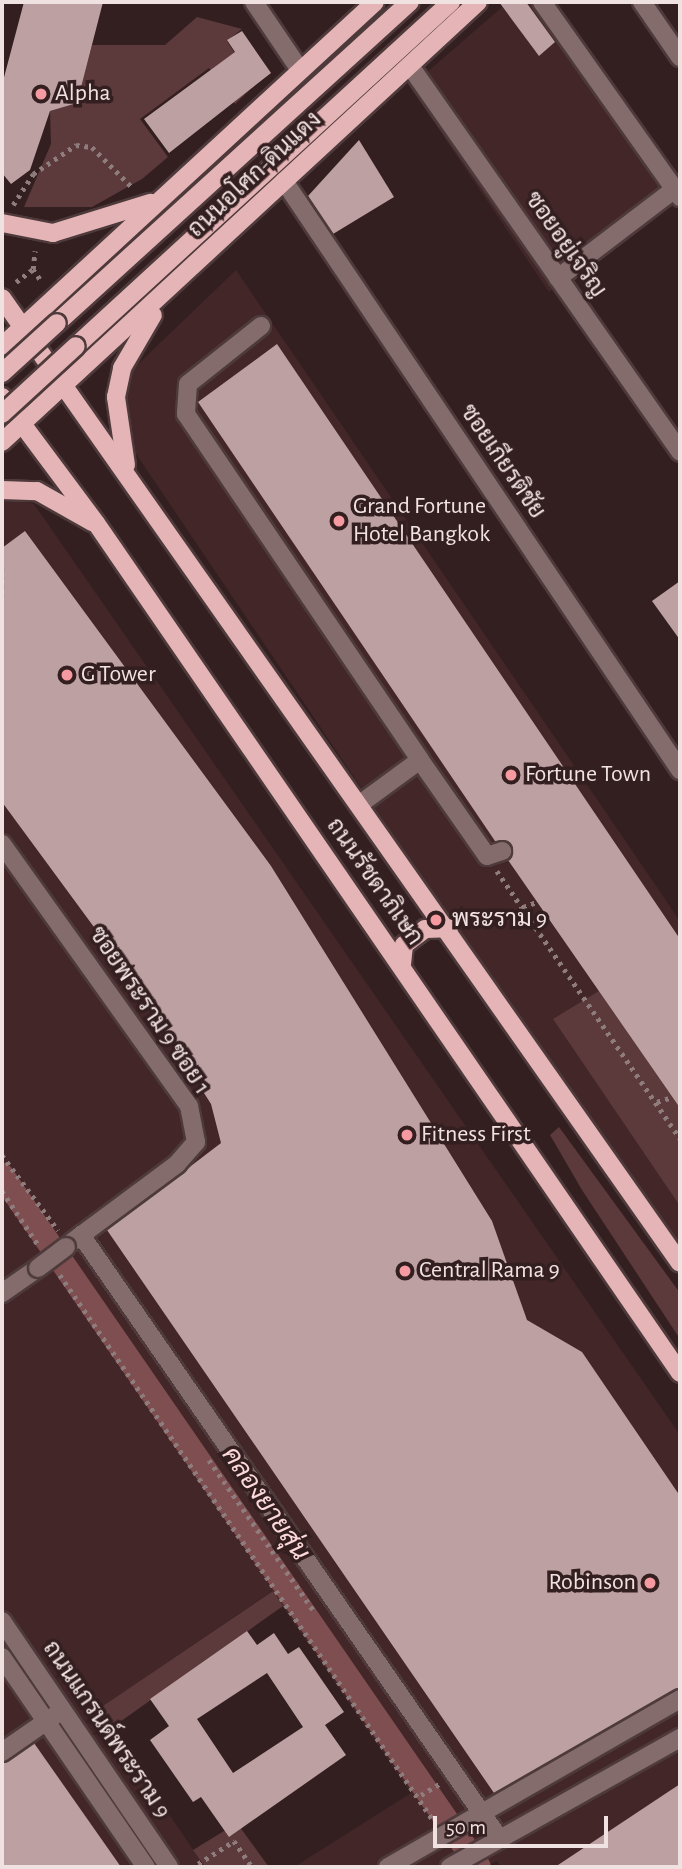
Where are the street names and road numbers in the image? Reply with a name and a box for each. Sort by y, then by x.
street label: ถนนอโศก-ดินแดง [182,106,328,244]
street label: ซอยอยู่เจริญ [518,186,612,304]
street label: ซอยเกียรติชัย [453,399,551,525]
street label: ถนนรัชดาภิเษก [320,813,428,951]
street label: ซอยพระราม 9 ซอย 1 [82,922,216,1100]
street label: ถนนแกรนด์พระราม 9 [36,1636,176,1824]

